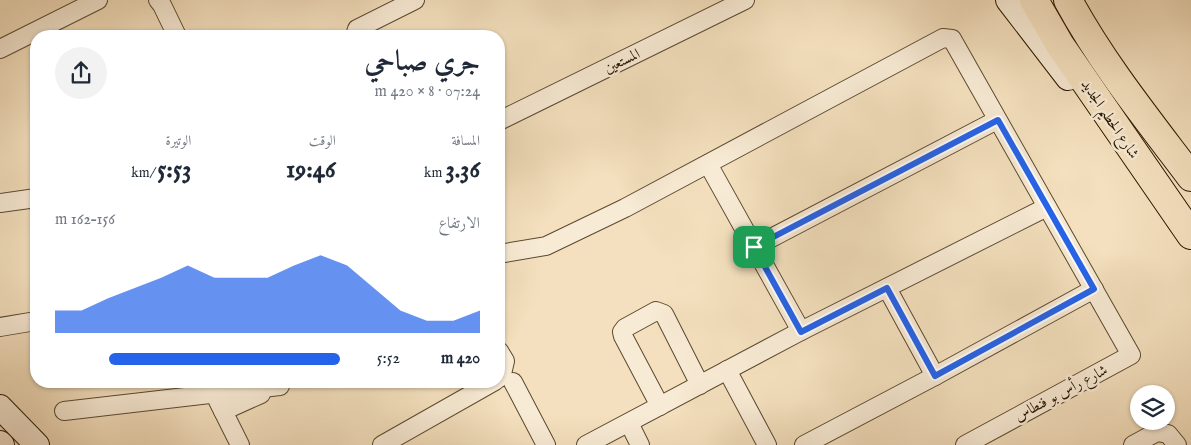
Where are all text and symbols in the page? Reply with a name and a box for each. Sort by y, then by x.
street label: المستعين [601,44,643,78]
text: جري صباحي [365,45,480,80]
button: share [55,47,107,99]
street label: شارع الحطيم الجديد [1072,76,1143,165]
text: 07:24 · 8 × 420 m [375,82,480,102]
text: الوتيرة [166,132,191,150]
text: الوقت [309,132,336,150]
text: المسافة [451,132,480,150]
text: 5:53 [157,154,191,186]
text: 19:46 [286,154,336,186]
text: 3.36 [445,154,480,186]
text: /km [131,164,157,182]
text: km [424,164,445,182]
text: 156–162 m [55,210,115,230]
text: الارتفاع [438,214,480,234]
pin [733,226,775,268]
icon: arrive [740,233,768,261]
text: 5:52 [377,349,400,369]
text: 420 m [441,349,480,369]
street label: شارع رأس بو فنطاس [1010,359,1112,428]
map controls [1130,385,1175,430]
button: layers [1130,385,1175,430]

